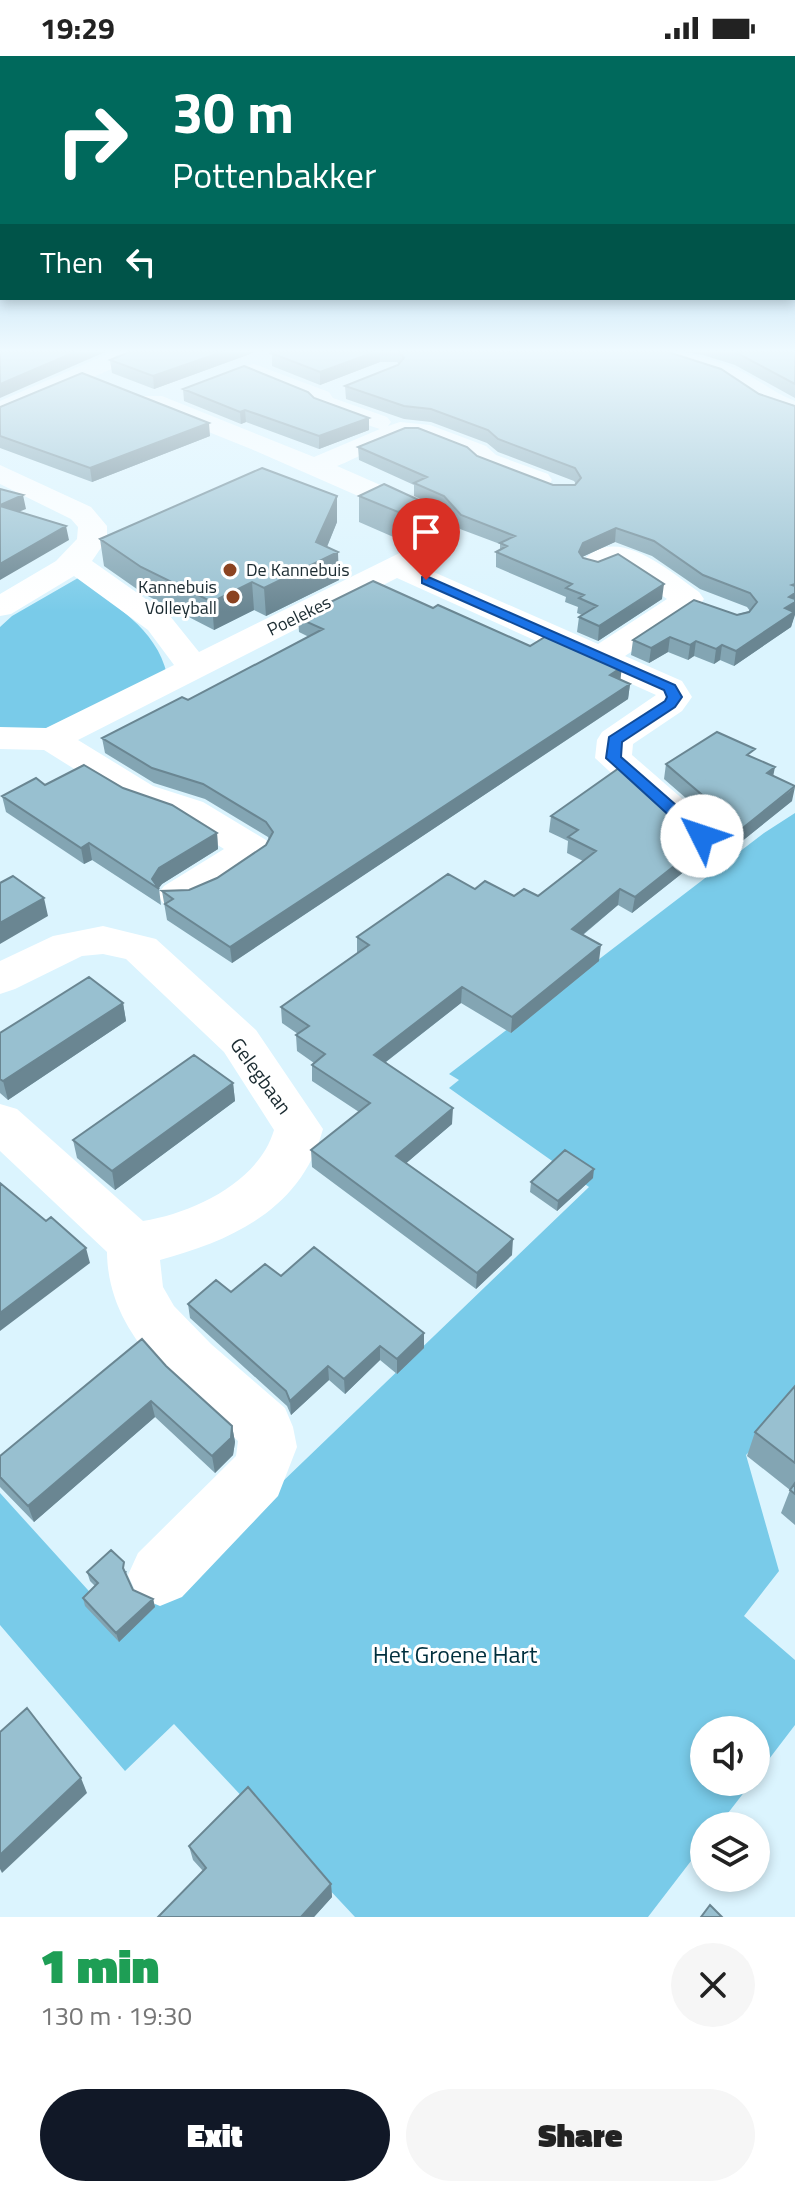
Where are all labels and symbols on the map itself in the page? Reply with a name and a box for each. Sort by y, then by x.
pin [392,498,460,580]
place label: De Kannebuis [246,556,350,583]
marker: De Kannebuis [221,561,239,579]
place label: Kannebuis Volleyball [138,573,217,621]
marker: Kannebuis Volleyball [224,588,242,606]
street label: Poelekes [262,588,335,643]
position arrow [660,794,744,878]
street label: Gelegbaan [223,1031,300,1121]
park label: Het Groene Hart [373,1636,538,1672]

